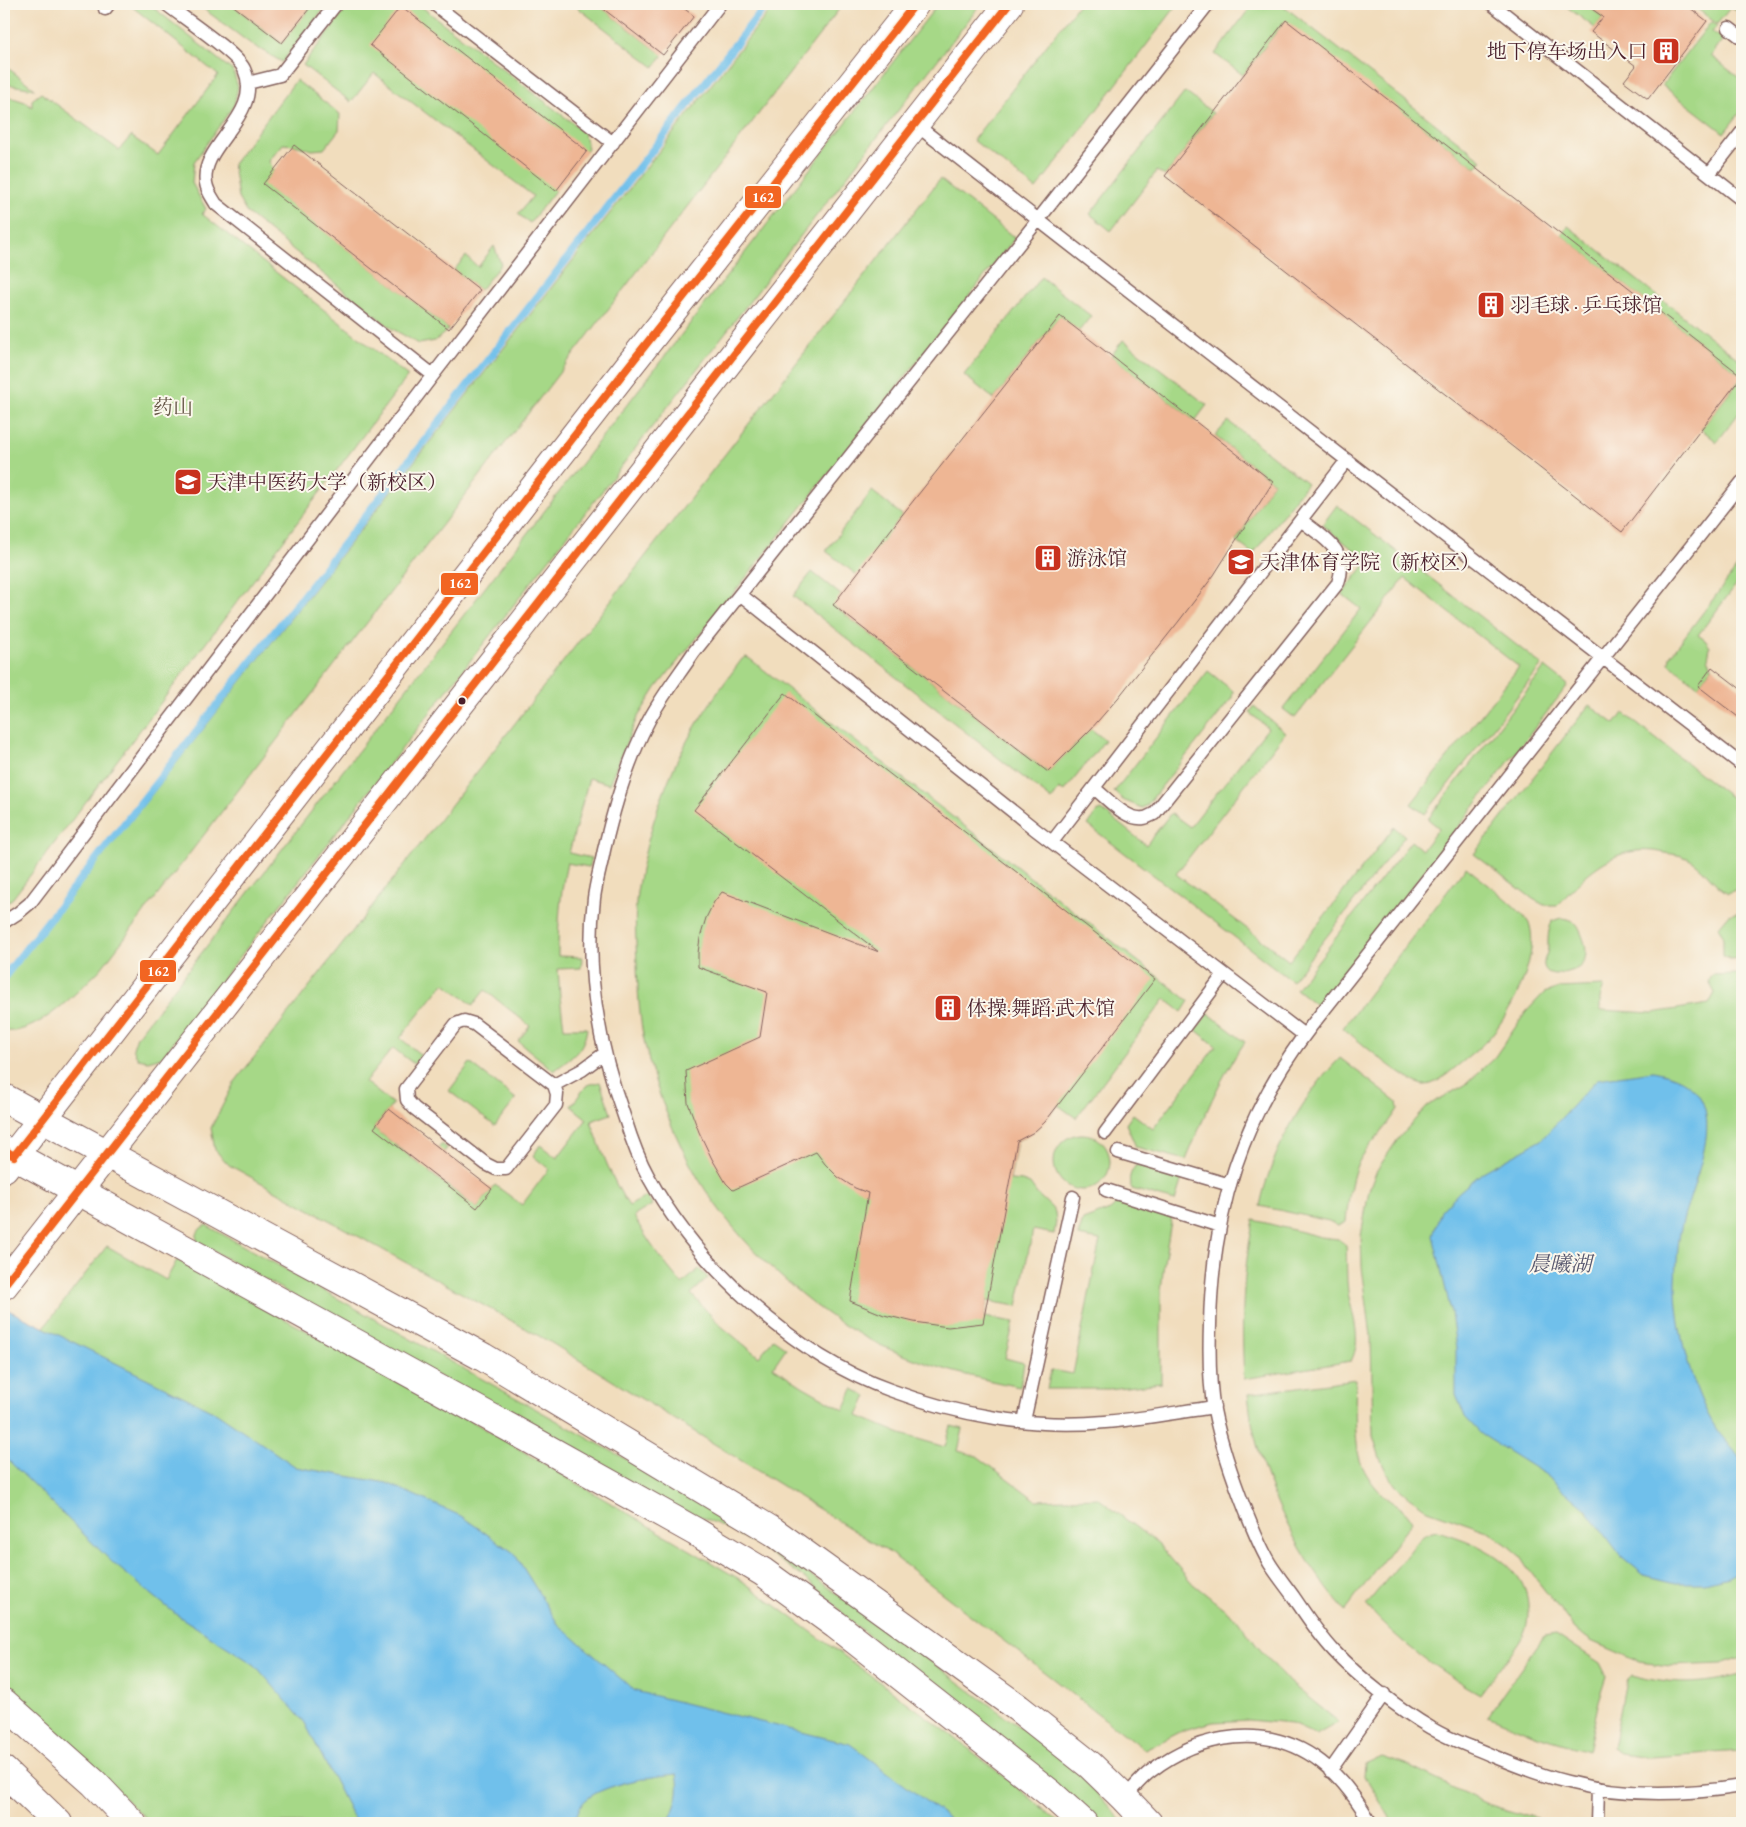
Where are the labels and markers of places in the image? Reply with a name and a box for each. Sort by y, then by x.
building icon: 地下停车场出入口 [1651,36,1681,66]
place label: 地下停车场出入口 [1487,38,1647,64]
building icon: 羽毛球 · 乒乓球馆 [1476,290,1506,320]
place label: 羽毛球 · 乒乓球馆 [1510,292,1662,318]
school or university icon: 天津中医药大学（新校区） [173,467,203,497]
place label: 天津中医药大学（新校区） [207,469,447,495]
building icon: 游泳馆 [1033,543,1063,573]
place label: 游泳馆 [1067,545,1127,571]
school or university icon: 天津体育学院（新校区） [1226,547,1256,577]
place label: 天津体育学院（新校区） [1260,549,1480,575]
unlabelled marker [457,696,467,706]
building icon: 体操·舞蹈·武术馆 [933,993,963,1023]
place label: 体操·舞蹈·武术馆 [967,995,1115,1021]

